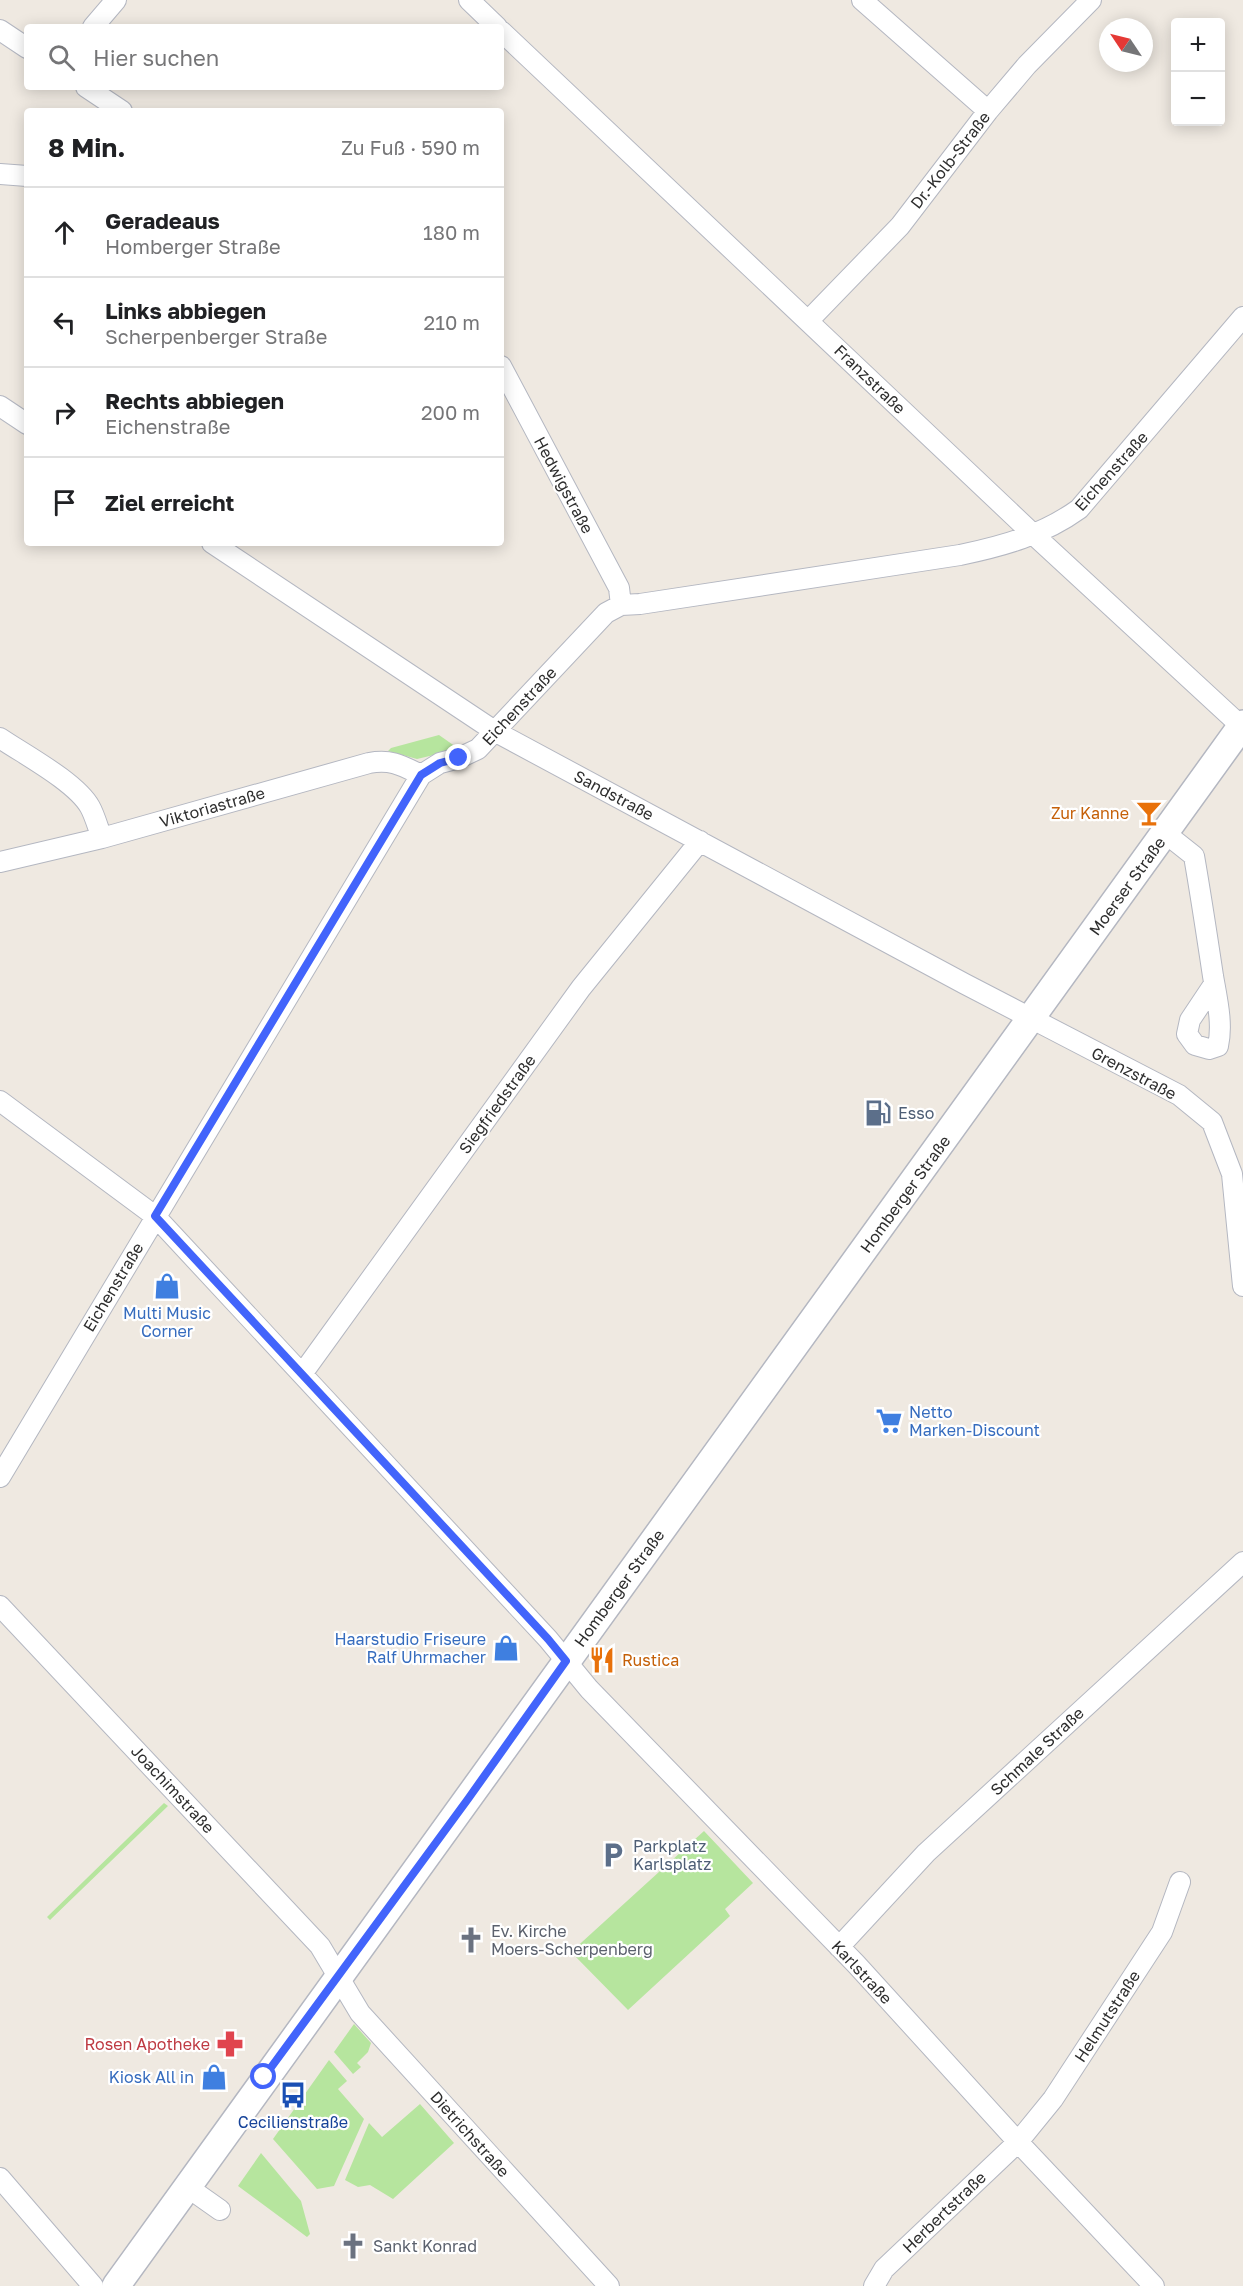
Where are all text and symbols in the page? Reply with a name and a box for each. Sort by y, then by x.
north arrow [1099,18,1153,72]
map controls [1171,18,1225,126]
button: + [1171,18,1225,72]
search box [24,24,504,90]
icon: search [45,41,78,74]
text: Hier suchen [93,44,219,71]
button: − [1171,72,1225,126]
street label: Dr.-Kolb-Straße [906,107,994,213]
text: 8 Min. [48,132,125,163]
text: Zu Fuß · 590 m [341,135,480,159]
text: Geradeaus [105,207,220,234]
icon: ahead [48,216,81,249]
text: 180 m [423,220,480,244]
text: Homberger Straße [105,234,281,258]
text: Links abbiegen [105,297,266,324]
icon: left [48,306,81,339]
text: 210 m [424,310,480,334]
text: Scherpenberger Straße [105,324,327,348]
street label: Franzstraße [830,340,910,418]
text: Rechts abbiegen [105,387,284,414]
icon: right [48,396,81,429]
text: 200 m [421,400,480,424]
text: Eichenstraße [105,414,230,438]
street label: Eichenstraße [1070,427,1152,515]
street label: Hedwigstraße [530,433,598,537]
icon: arrive [48,486,81,519]
text: Ziel erreicht [105,489,234,516]
street label: Eichenstraße [477,663,561,749]
route end [445,744,471,770]
street label: Sandstraße [571,766,657,824]
street label: Viktoriastraße [157,782,267,832]
bar icon: Zur Kanne [1134,798,1164,828]
place label: Zur Kanne [1051,803,1129,823]
street label: Moerser Straße [1085,833,1169,939]
street label: Grenzstraße [1088,1042,1180,1104]
street label: Siegfriedstraße [454,1051,540,1157]
fuel station icon: Esso [863,1098,893,1128]
place label: Esso [898,1103,934,1123]
street label: Homberger Straße [856,1131,954,1257]
street label: Eichenstraße [79,1239,147,1335]
shop icon: Multi Music Corner [152,1271,182,1301]
place label: Multi Music Corner [123,1303,211,1341]
place label: Netto Marken-Discount [909,1402,1040,1440]
supermarket icon: Netto Marken-Discount [874,1406,904,1436]
street label: Homberger Straße [570,1525,668,1651]
place label: Haarstudio Friseure Ralf Uhrmacher [334,1629,486,1667]
shop icon: Haarstudio Friseure Ralf Uhrmacher [491,1633,521,1663]
restaurant icon: Rustica [587,1645,617,1675]
place label: Rustica [622,1650,679,1670]
street label: Schmale Straße [986,1703,1088,1799]
street label: Joachimstraße [127,1741,219,1837]
place label: Parkplatz Karlsplatz [633,1836,711,1874]
parking icon: Parkplatz Karlsplatz [598,1840,628,1870]
place label: Ev. Kirche Moers-Scherpenberg [491,1921,653,1959]
church icon: Ev. Kirche Moers-Scherpenberg [456,1925,486,1955]
street label: Karlstraße [827,1936,897,2008]
street label: Helmutstraße [1070,1966,1144,2066]
pharmacy icon: Rosen Apotheke [215,2029,245,2059]
place label: Rosen Apotheke [84,2034,210,2054]
shop icon: Kiosk All in [199,2062,229,2092]
route start [250,2063,276,2089]
place label: Kiosk All in [109,2067,194,2087]
bus stop icon: Cecilienstraße [278,2080,308,2110]
street label: Dietrichstraße [426,2087,514,2181]
place label: Cecilienstraße [238,2112,348,2132]
street label: Herbertstraße [898,2167,990,2257]
church icon: Sankt Konrad [338,2231,368,2261]
place label: Sankt Konrad [373,2236,477,2256]

